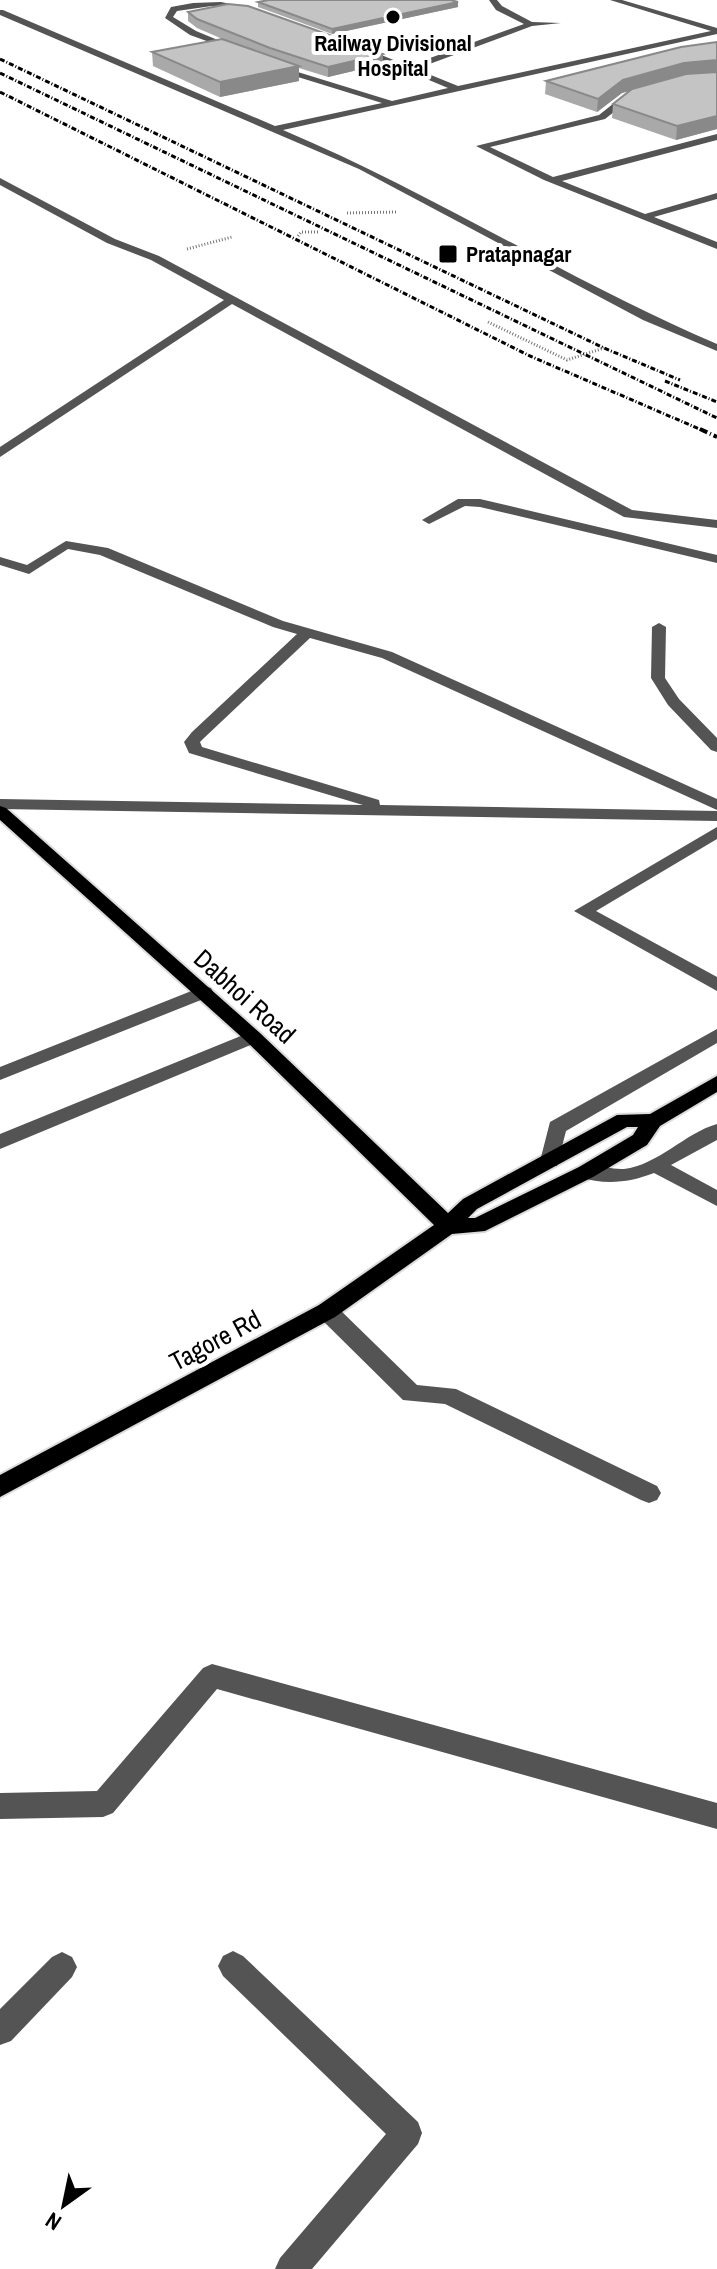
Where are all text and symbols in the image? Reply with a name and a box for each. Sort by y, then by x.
marker: Railway Divisional Hospital [384,8,402,26]
place label: Railway Divisional Hospital [314,28,472,83]
place label: Pratapnagar [466,239,571,269]
marker: Pratapnagar [437,243,459,265]
street label: Dabhoi Road [187,941,303,1051]
street label: Tagore Rd [163,1301,267,1379]
north arrow [24,2165,104,2245]
text: N [39,2206,67,2238]

